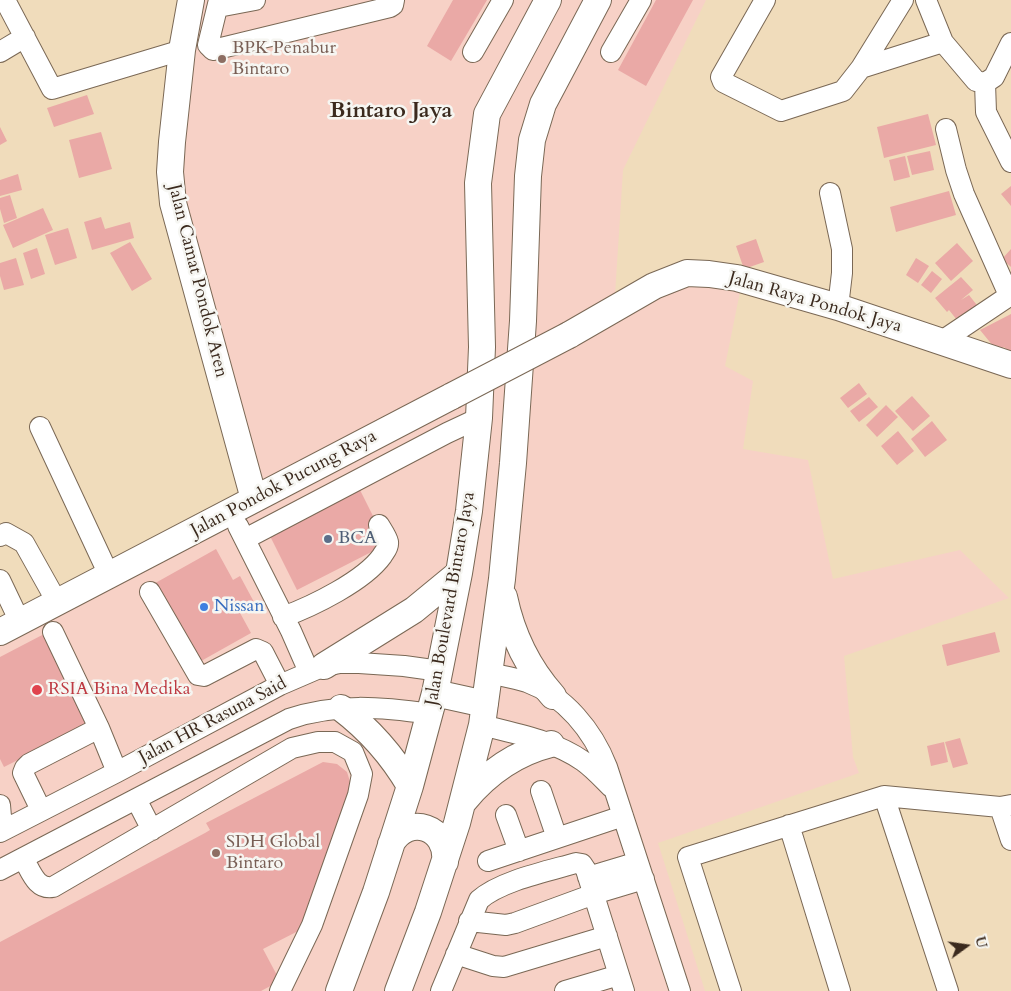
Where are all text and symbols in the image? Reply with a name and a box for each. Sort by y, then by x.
place label: BPK Penabur Bintaro [232,38,336,80]
marker: BPK Penabur Bintaro [216,53,228,65]
district label: Bintaro Jaya [330,99,452,125]
street label: Jalan Camat Pondok Aren [163,182,231,380]
street label: Jalan Raya Pondok Jaya [726,268,904,338]
street label: Jalan Pondok Pucung Raya [188,426,380,542]
street label: Jalan Boulevard Bintaro Jaya [422,490,480,708]
place label: BCA [338,528,377,550]
marker: BCA [322,533,334,545]
place label: Nissan [214,596,264,618]
marker: Nissan [198,601,210,613]
street label: Jalan HR Rasuna Said [135,673,291,769]
place label: RSIA Bina Medika [48,679,191,701]
marker: RSIA Bina Medika [30,683,44,697]
place label: SDH Global Bintaro [226,832,320,874]
marker: SDH Global Bintaro [210,847,222,859]
north arrow [941,921,991,971]
text: U [970,934,992,950]

